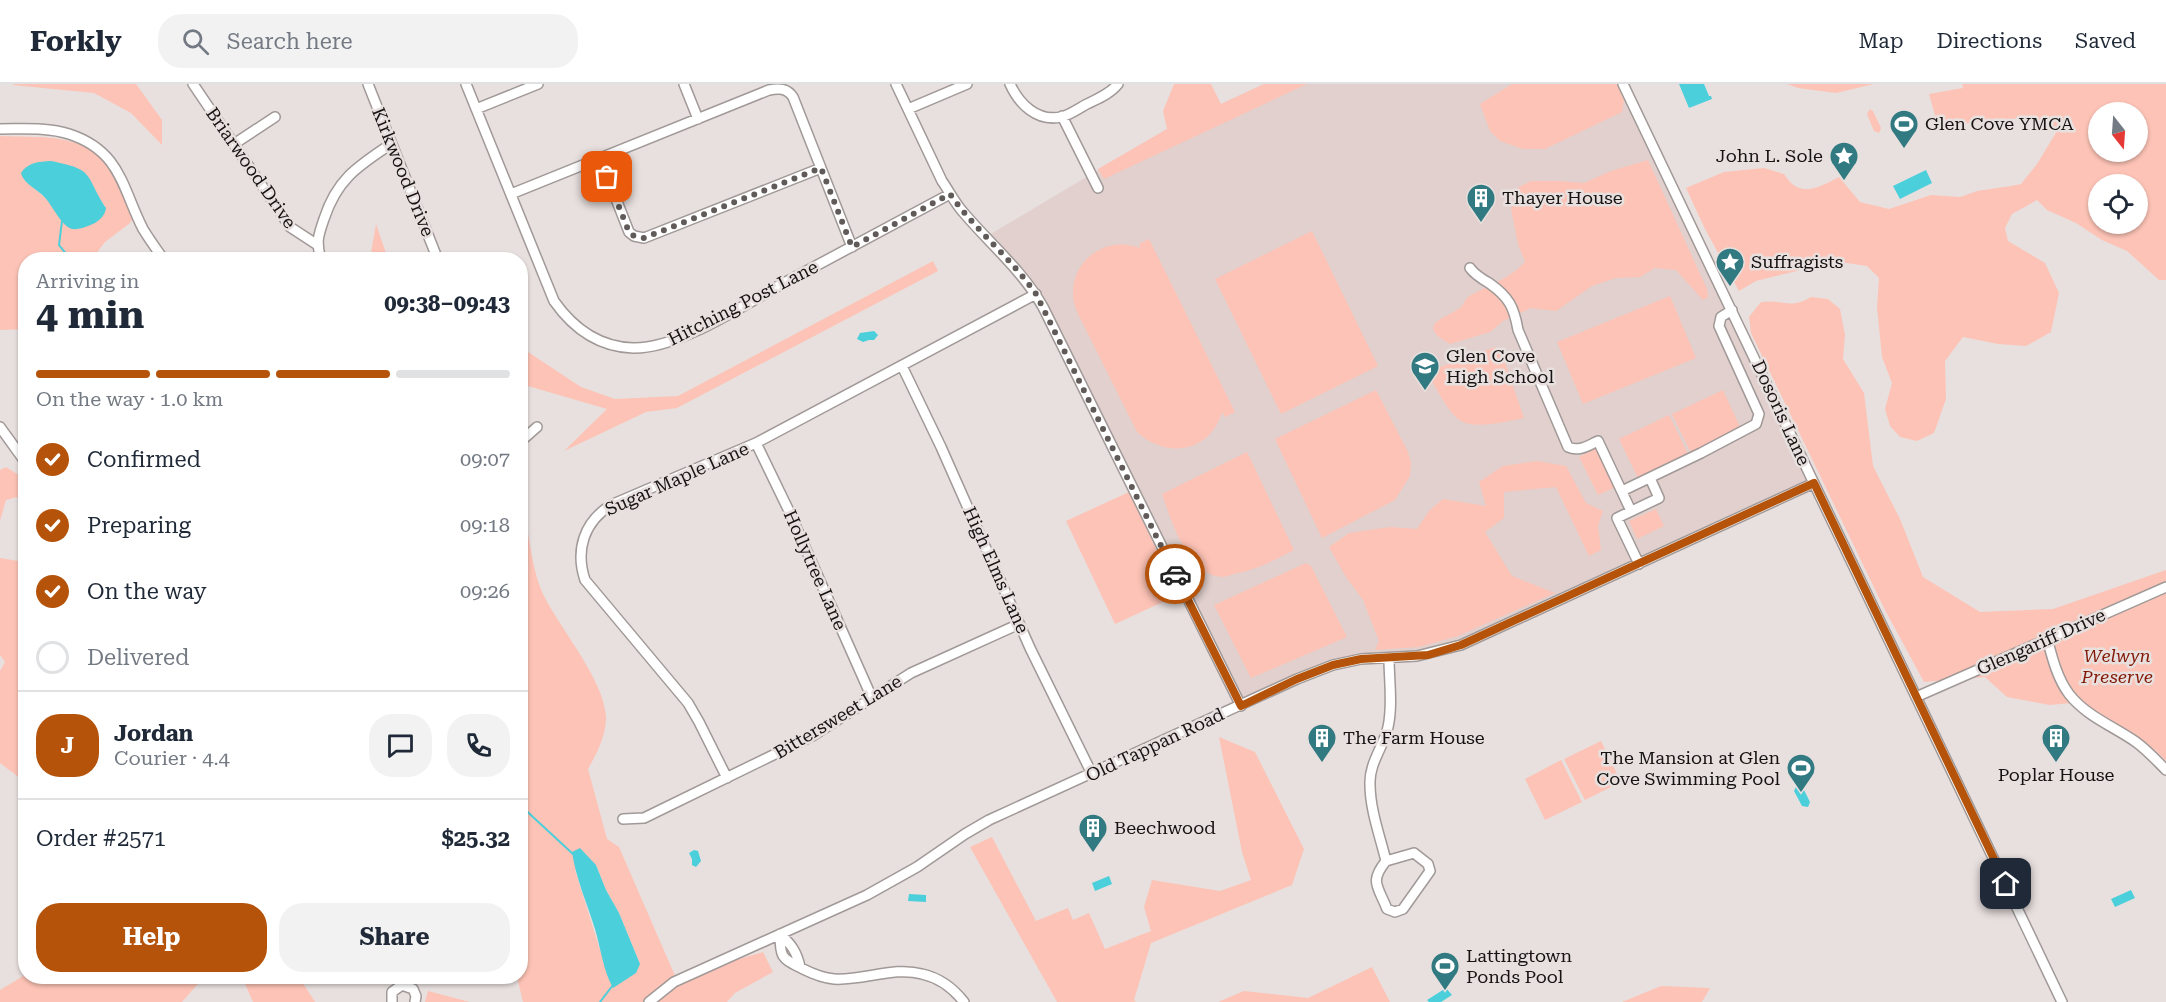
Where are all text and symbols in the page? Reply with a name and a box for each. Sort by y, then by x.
search box [158,14,578,68]
text: Forkly [30,25,122,58]
icon: search [179,25,212,58]
text: Search here [227,29,353,54]
text: Map [1859,29,1903,53]
text: Directions [1936,29,2042,53]
text: Saved [2075,29,2136,53]
north arrow [2088,102,2148,162]
map controls [2088,102,2148,234]
street label: Briarwood Drive [202,103,301,232]
street label: Kirkwood Drive [368,104,439,239]
sports icon: Glen Cove YMCA [1888,108,1920,150]
place label: Glen Cove YMCA [1925,113,2074,134]
place icon: John L. Sole [1828,140,1860,182]
place label: John L. Sole [1716,145,1823,166]
pin [581,151,632,202]
icon: bag [590,160,623,193]
button: locate [2088,174,2148,234]
building icon: Thayer House [1465,182,1497,224]
place label: Thayer House [1502,187,1623,208]
place icon: Suffragists [1714,246,1746,288]
place label: Suffragists [1751,251,1843,272]
street label: Hitching Post Lane [664,256,821,350]
text: Arriving in [36,269,139,293]
text: 09:38–09:43 [384,291,510,316]
text: 4 min [36,292,144,338]
place label: Glen Cove High School [1446,345,1554,387]
school or university icon: Glen Cove High School [1409,350,1441,392]
street label: Dosoris Lane [1748,357,1815,469]
text: On the way · 1.0 km [36,387,223,411]
street label: Sugar Maple Lane [602,437,752,520]
icon: check [36,443,69,476]
text: Confirmed [87,447,201,472]
text: 09:07 [460,447,510,471]
street label: High Elms Lane [959,503,1034,636]
street label: Hollytree Lane [780,507,851,633]
icon: check [36,509,69,542]
text: Preparing [87,513,191,538]
text: 09:18 [460,513,510,537]
courier [1145,544,1205,604]
icon: car [1159,558,1192,591]
icon: check [36,575,69,608]
text: On the way [87,579,207,604]
text: 09:26 [460,579,510,603]
street label: Glengariff Drive [1973,604,2108,679]
text: Delivered [87,645,189,670]
park label: Welwyn Preserve [2080,645,2153,687]
street label: Bittersweet Lane [770,670,905,763]
street label: Old Tappan Road [1082,703,1228,786]
button: chat [369,714,432,777]
button: phone [447,714,510,777]
text: Jordan [114,721,193,746]
building icon: The Farm House [1306,722,1338,764]
building icon: Poplar House [2040,722,2072,764]
place label: The Farm House [1343,727,1485,748]
text: J [61,733,74,758]
text: Courier · 4.4 [114,746,230,770]
place label: The Mansion at Glen Cove Swimming Pool [1596,747,1780,789]
sports icon: The Mansion at Glen Cove Swimming Pool [1785,752,1817,794]
place label: Poplar House [1998,764,2114,785]
building icon: Beechwood [1077,812,1109,854]
place label: Beechwood [1114,817,1216,838]
text: Order #2571 [36,826,166,851]
text: $25.32 [441,826,510,851]
pin [1980,858,2031,909]
icon: home [1989,867,2022,900]
button: Help [36,903,267,972]
button: Share [279,903,510,972]
place label: Lattingtown Ponds Pool [1466,945,1572,987]
sports icon: Lattingtown Ponds Pool [1429,950,1461,992]

